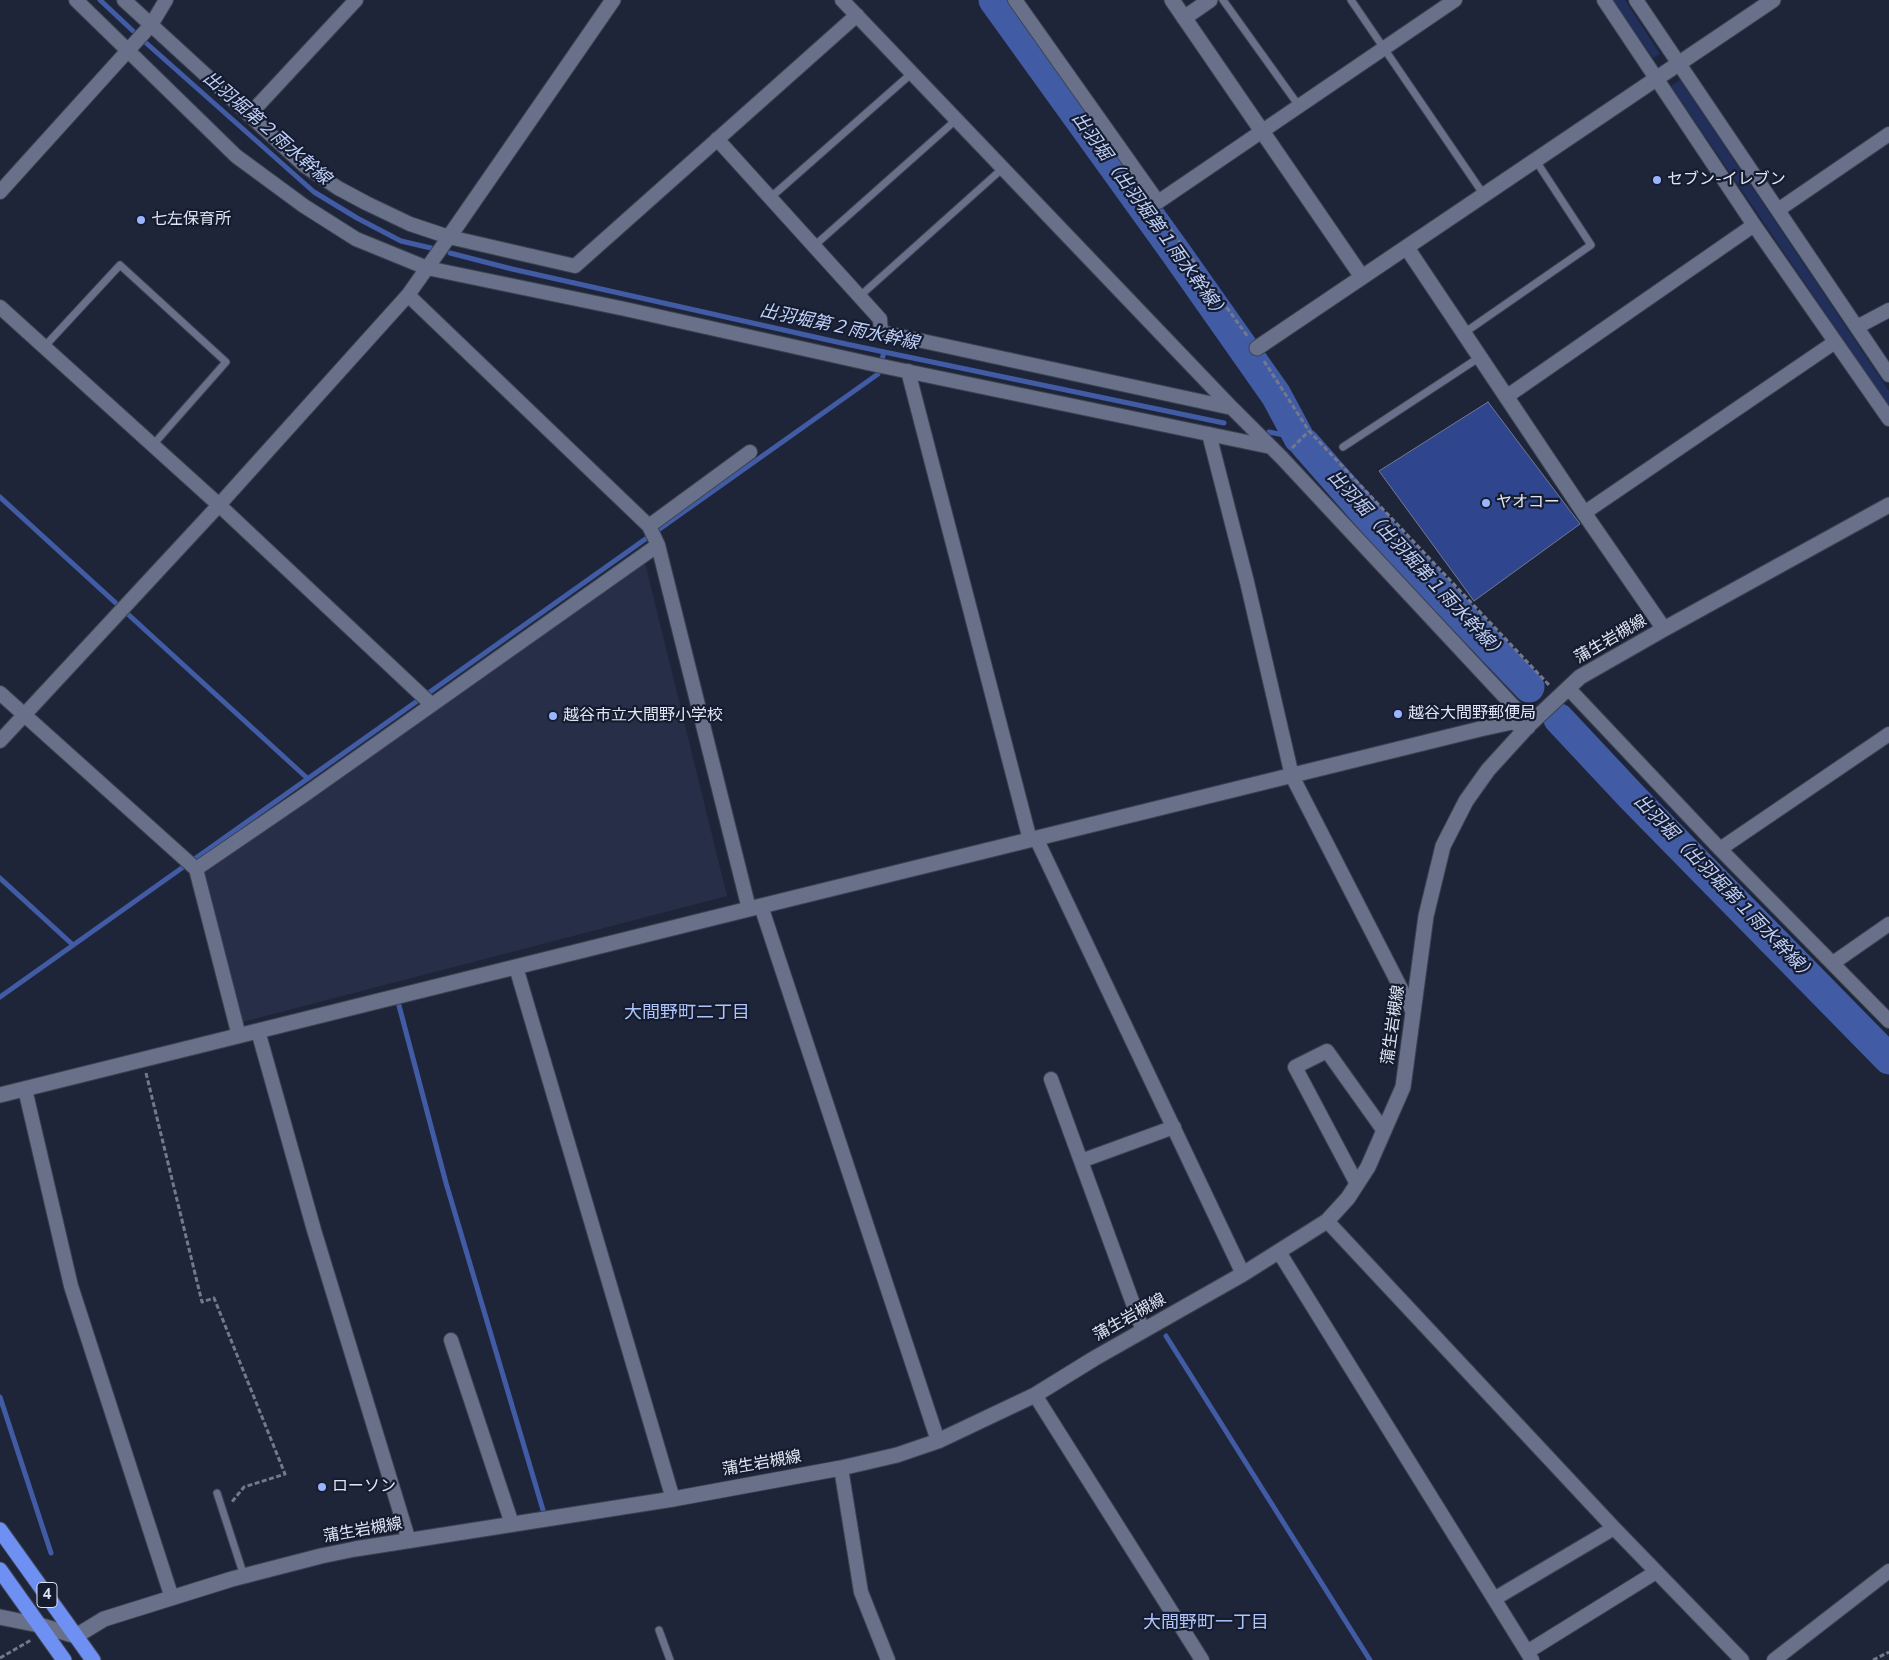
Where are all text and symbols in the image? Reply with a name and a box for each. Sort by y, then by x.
water label: 出羽堀第２雨水幹線 [198,68,334,190]
water label: 出羽堀（出羽堀第１雨水幹線） [1066,109,1232,325]
place label: セブン-イレブン [1667,170,1786,190]
marker: セブン-イレブン [1651,174,1663,186]
place label: 七左保育所 [151,210,231,230]
marker: 七左保育所 [135,214,147,226]
water label: 出羽堀第２雨水幹線 [758,301,920,355]
water label: 出羽堀（出羽堀第１雨水幹線） [1322,466,1510,666]
place label: ヤオコー [1496,493,1560,513]
marker: ヤオコー [1480,497,1492,509]
street label: 蒲生岩槻線 [1572,612,1650,668]
place label: 越谷大間野郵便局 [1408,704,1536,724]
place label: 越谷市立大間野小学校 [563,706,723,726]
marker: 越谷大間野郵便局 [1392,708,1404,720]
marker: 越谷市立大間野小学校 [547,710,559,722]
water label: 出羽堀（出羽堀第１雨水幹線） [1629,791,1819,987]
street label: 蒲生岩槻線 [1379,984,1409,1066]
district label: 大間野町二丁目 [624,1003,750,1025]
street label: 蒲生岩槻線 [1090,1290,1170,1346]
street label: 蒲生岩槻線 [721,1448,803,1480]
place label: ローソン [332,1477,396,1497]
marker: ローソン [316,1481,328,1493]
street label: 蒲生岩槻線 [322,1515,404,1547]
road number: 4 [37,1582,57,1608]
district label: 大間野町一丁目 [1143,1613,1269,1635]

